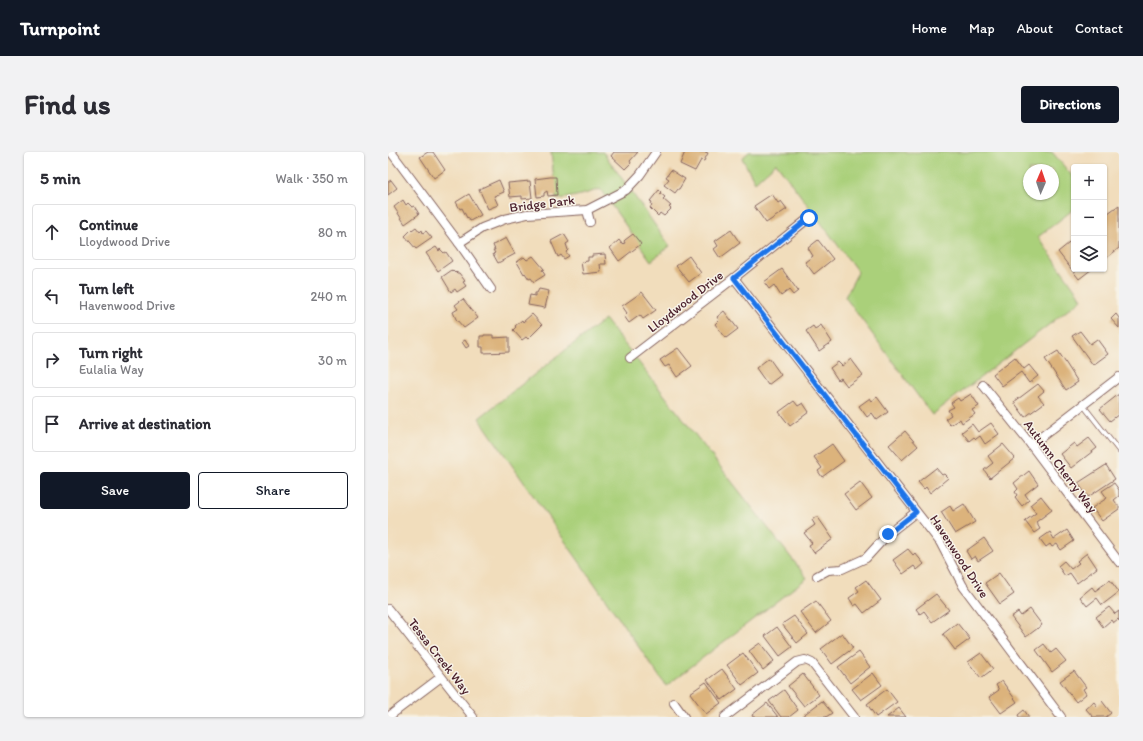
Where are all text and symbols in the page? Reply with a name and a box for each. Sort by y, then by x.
text: Turnpoint [20,17,100,40]
text: Home [912,20,947,37]
text: Map [969,20,995,37]
text: About [1017,20,1053,37]
text: Contact [1075,20,1123,37]
button: Directions [1021,86,1119,123]
text: Find us [24,87,111,121]
north arrow [1023,164,1059,200]
map controls [1071,164,1107,272]
button: + [1071,164,1107,200]
text: 5 min [40,168,80,188]
text: Walk · 350 m [276,171,348,186]
street label: Bridge Park [509,192,576,215]
button: − [1071,200,1107,236]
route start [800,209,818,227]
text: Continue [79,216,138,234]
icon: ahead [41,221,63,243]
text: 80 m [318,225,347,240]
text: Lloydwood Drive [79,234,170,249]
button: layers [1071,236,1107,272]
street label: Lloydwood Drive [645,267,726,335]
text: Turn left [79,280,134,298]
icon: left [41,285,63,307]
text: 240 m [310,289,347,304]
text: Havenwood Drive [79,298,175,313]
text: Turn right [79,344,143,362]
icon: right [41,349,63,371]
text: 30 m [318,353,347,368]
text: Eulalia Way [79,362,144,377]
icon: arrive [41,413,63,435]
text: Arrive at destination [79,415,211,433]
street label: Autumn Cherry Way [1021,417,1100,516]
button: Save [40,472,190,509]
button: Share [198,472,348,509]
street label: Havenwood Drive [927,512,992,601]
route end [879,525,897,543]
street label: Tessa Creek Way [405,615,474,697]

